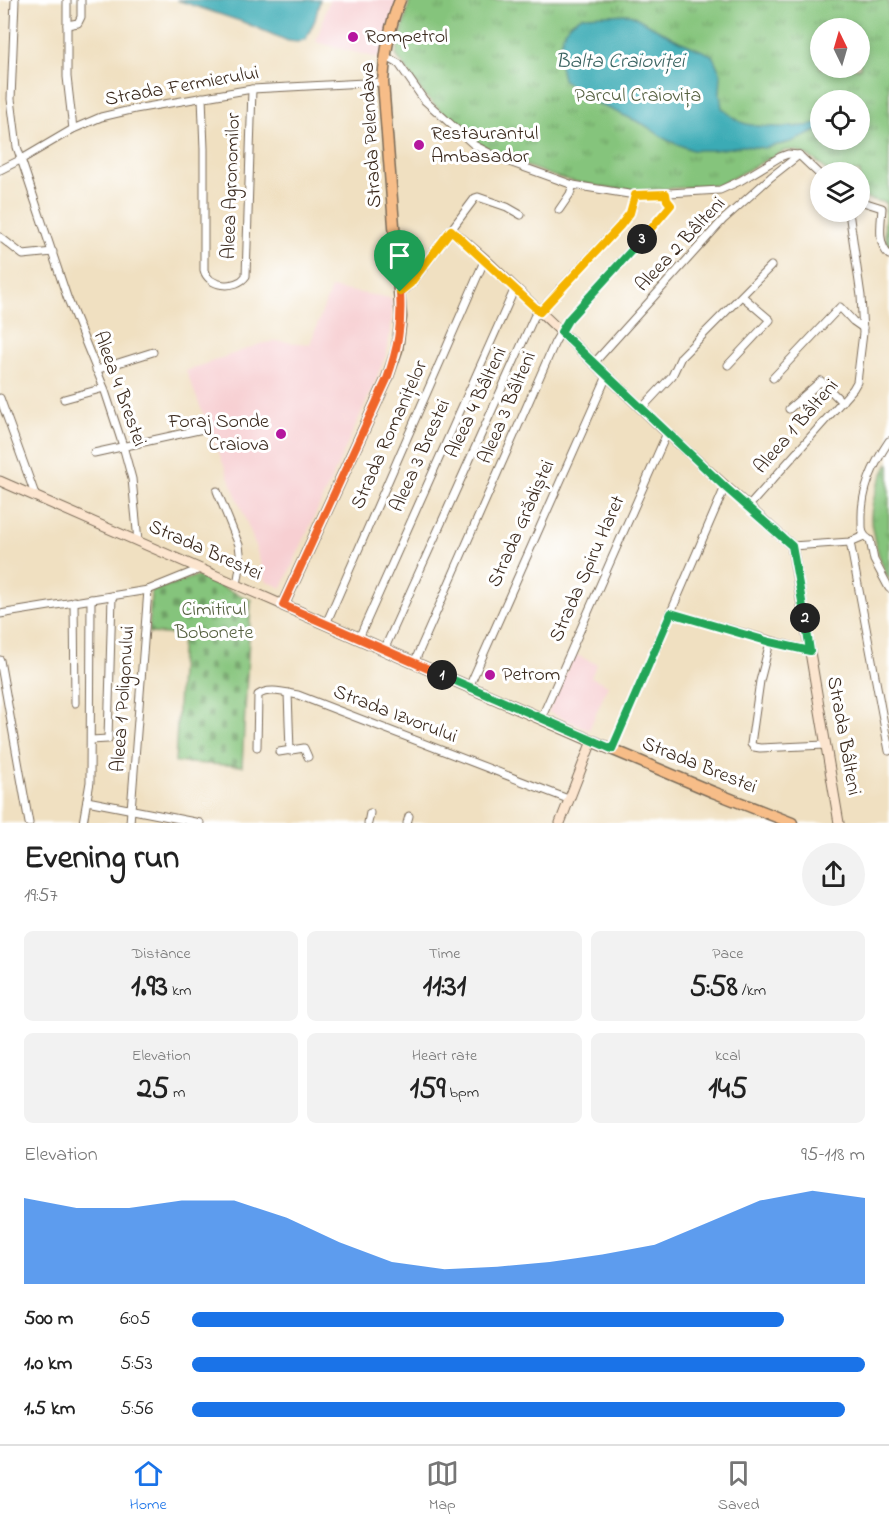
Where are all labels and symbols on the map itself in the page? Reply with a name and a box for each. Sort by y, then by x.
north arrow [810,18,870,78]
place label: Rompetrol [365,23,448,52]
marker: Rompetrol [346,30,360,44]
water label: Balta Craioviței [556,47,687,77]
street label: Strada Fermierului [103,59,261,115]
street label: Strada Pelendava [354,61,390,209]
park label: Parcul Craiovița [575,82,701,111]
street label: Aleea Agronomilor [215,111,250,260]
place label: Restaurantul Ambasador [431,120,538,172]
marker: Restaurantul Ambasador [412,138,426,152]
street label: Aleea 2 Bâlteni [629,191,733,299]
pin: 3 [627,224,657,254]
pin [374,230,425,292]
street label: Aleea 4 Brestei [85,327,153,451]
street label: Aleea 4 Bâlteni [439,343,515,463]
street label: Aleea 3 Bâlteni [471,347,545,469]
street label: Strada Romanițelor [344,355,436,514]
street label: Aleea 1 Bâlteni [748,373,846,481]
street label: Aleea 3 Brestei [383,395,459,517]
place label: Foraj Sonde Craiova [167,408,269,460]
marker: Foraj Sonde Craiova [274,427,288,441]
street label: Strada Grădiștei [481,456,563,592]
street label: Strada Spiru Haret [543,491,633,647]
street label: Strada Brestei [144,513,266,589]
park label: Cimitirul Bobonete [174,596,253,648]
pin: 2 [790,603,820,633]
street label: Aleea 1 Poligonului [104,625,145,773]
pin: 1 [427,660,457,690]
place label: Petrom [502,661,560,690]
marker: Petrom [483,668,497,682]
street label: Strada Bâlteni [818,674,868,798]
street label: Strada Izvorului [329,678,461,752]
street label: Strada Brestei [637,730,761,802]

